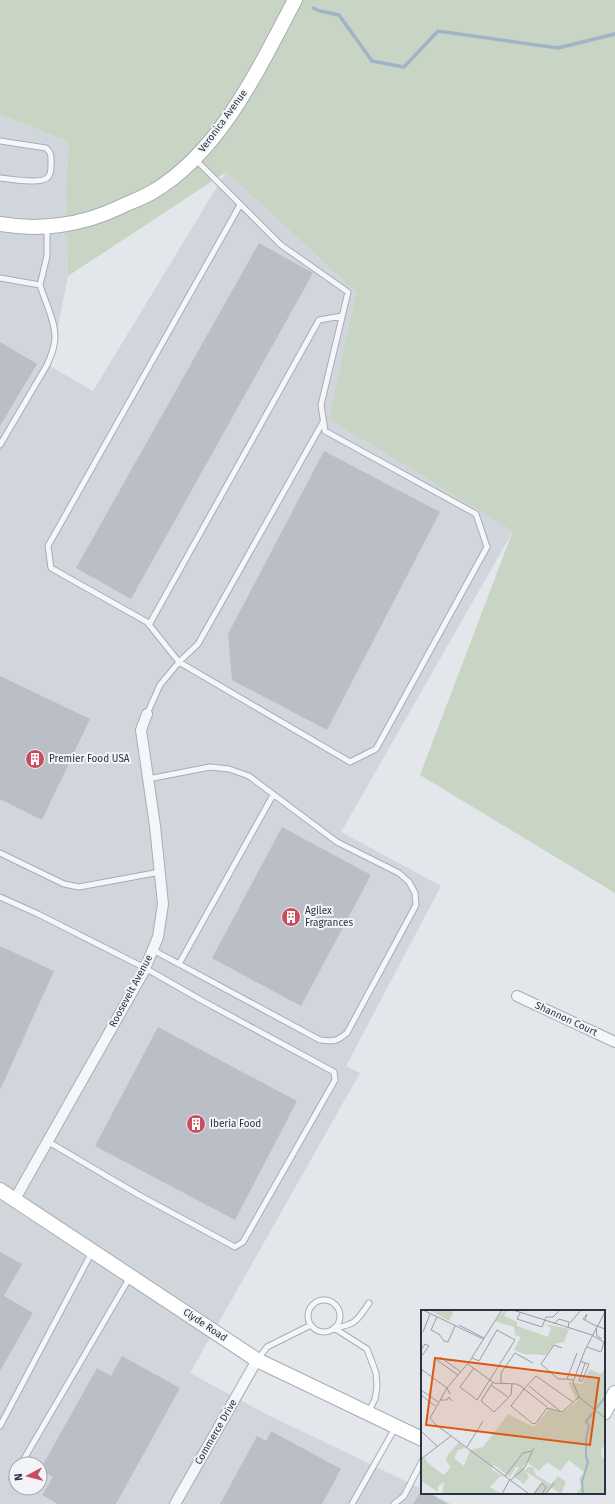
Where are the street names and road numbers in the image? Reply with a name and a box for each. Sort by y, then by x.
street label: Veronica Avenue [196,87,250,155]
street label: Roosevelt Avenue [107,953,155,1029]
street label: Shannon Court [533,999,599,1039]
street label: Clyde Road [181,1306,229,1344]
street label: Commerce Drive [192,1397,240,1467]

